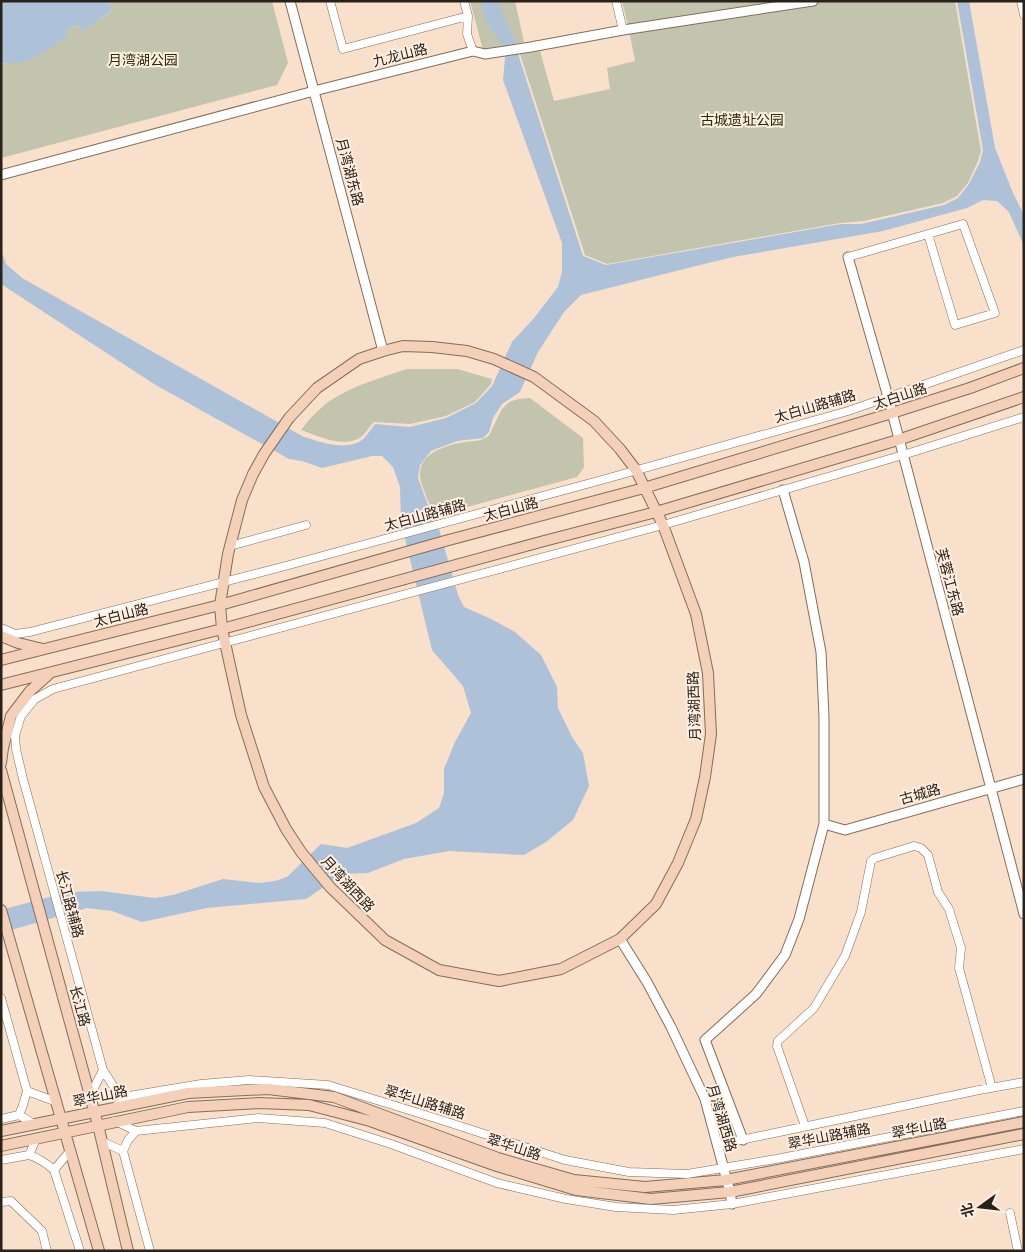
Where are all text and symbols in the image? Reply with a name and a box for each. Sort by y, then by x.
street label: 九龙山路 [371,39,429,71]
park label: 月湾湖公园 [108,51,178,69]
park label: 古城遗址公园 [700,111,784,129]
street label: 月湾湖东路 [332,136,368,208]
street label: 太白山路 [871,379,929,413]
street label: 太白山路辅路 [772,386,858,426]
street label: 太白山路 [482,493,540,525]
street label: 太白山路辅路 [382,495,468,535]
street label: 芙蓉江东路 [932,546,968,618]
street label: 太白山路 [92,599,150,631]
street label: 月湾湖西路 [684,671,704,741]
street label: 古城路 [897,780,943,808]
street label: 月湾湖西路 [318,852,378,916]
street label: 长江路辅路 [52,868,88,940]
street label: 长江路 [66,983,94,1029]
street label: 翠华山路 [71,1081,129,1111]
street label: 翠华山路辅路 [382,1081,468,1123]
street label: 月湾湖西路 [703,1082,741,1154]
street label: 翠华山路 [890,1114,948,1142]
street label: 翠华山路辅路 [786,1119,872,1153]
street label: 翠华山路 [485,1130,543,1164]
north arrow [955,1182,1005,1232]
text: 北 [957,1201,978,1219]

